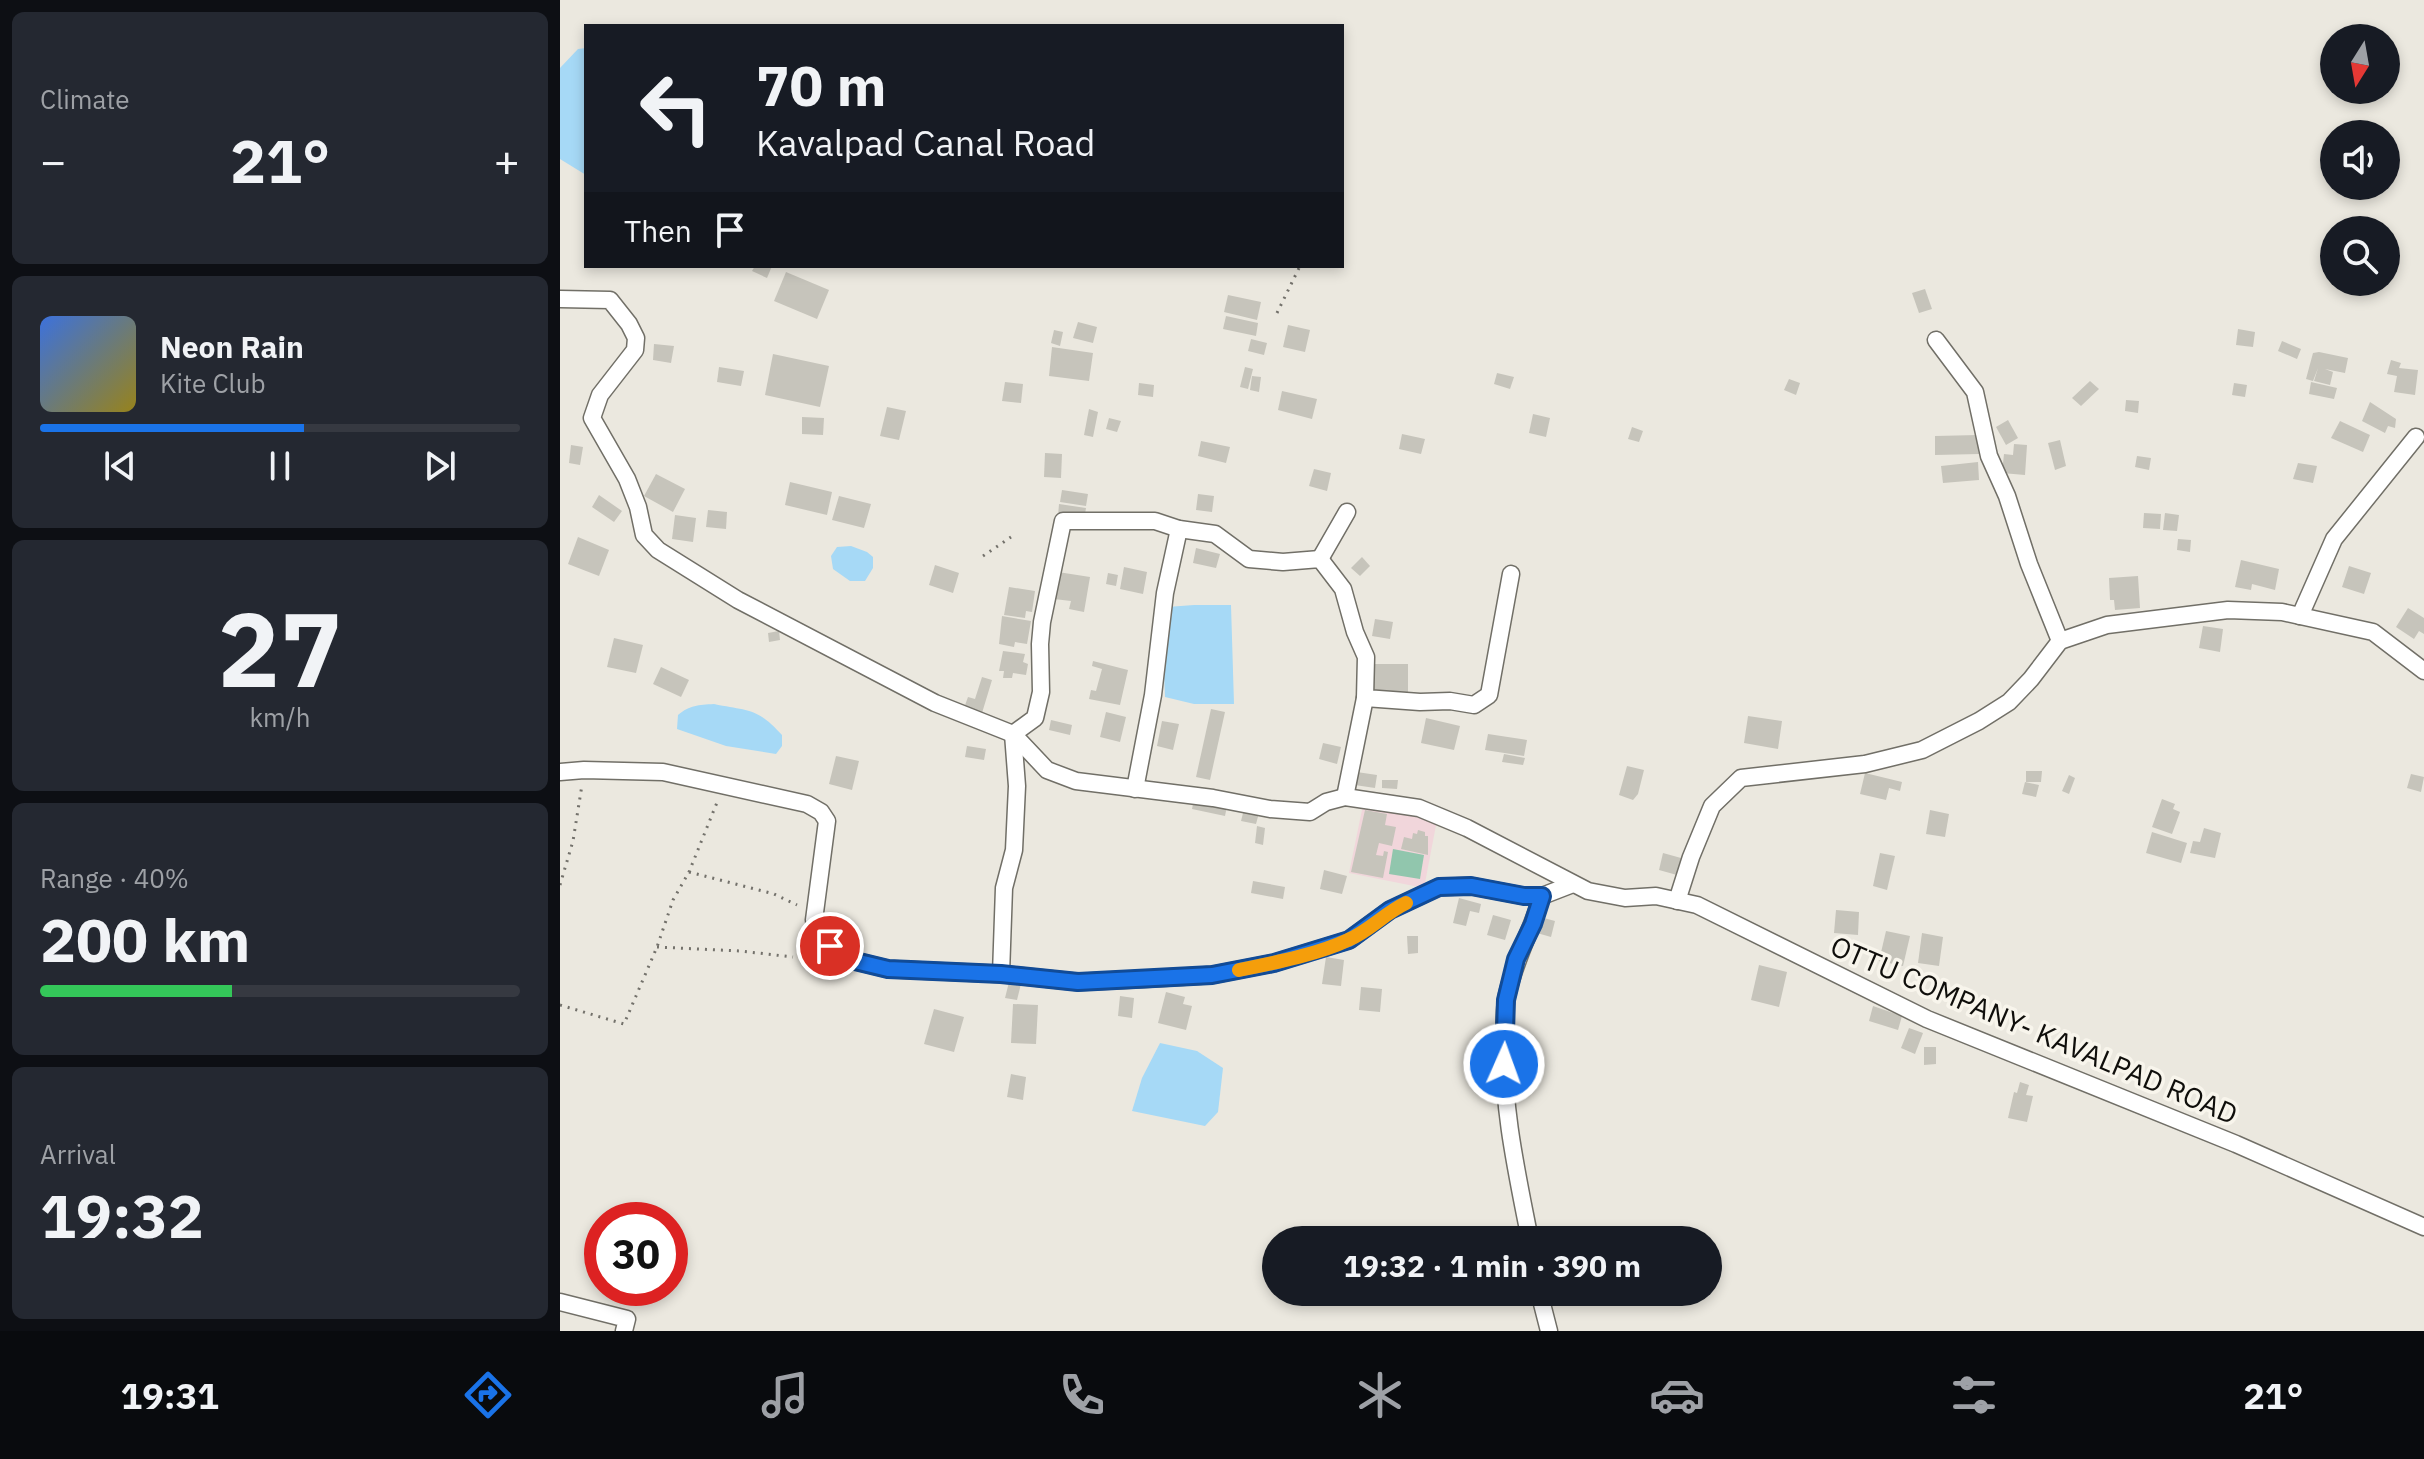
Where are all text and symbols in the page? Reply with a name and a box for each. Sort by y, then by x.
north arrow [2320,24,2400,104]
map controls [2320,24,2400,296]
text: 70 m [756,49,886,121]
icon: left [624,56,728,160]
text: Climate [40,82,130,116]
text: Kavalpad Canal Road [756,119,1095,166]
button: sound [2320,120,2400,200]
text: 21° [230,121,330,200]
text: − [40,132,66,189]
text: + [494,132,520,189]
icon: arrive [708,208,752,252]
text: Then [624,211,692,250]
button: search [2320,216,2400,296]
text: Neon Rain [160,327,304,366]
text: Kite Club [160,366,265,400]
icon: previous [98,444,142,488]
icon: pause [258,444,302,488]
icon: next [418,444,462,488]
text: 27 [218,580,342,716]
text: km/h [249,700,311,734]
text: Range · 40% [40,861,189,895]
text: 200 km [40,900,250,979]
pin [796,912,864,980]
icon: arrive [808,924,852,968]
street label: OTTU COMPANY- KAVALPAD ROAD [1825,927,2243,1132]
position arrow [1462,1022,1546,1106]
text: Arrival [40,1137,116,1171]
text: 19:32 [40,1176,204,1255]
speed limit sign: 30 [584,1202,688,1306]
text: 19:32 · 1 min · 390 m [1343,1246,1641,1285]
icon: directions [460,1367,516,1423]
icon: music [757,1367,813,1423]
icon: phone [1054,1367,1110,1423]
icon: climate [1352,1367,1408,1423]
icon: car [1649,1367,1705,1423]
icon: filters [1946,1367,2002,1423]
text: 19:31 [121,1372,219,1419]
text: 21° [2243,1372,2303,1419]

